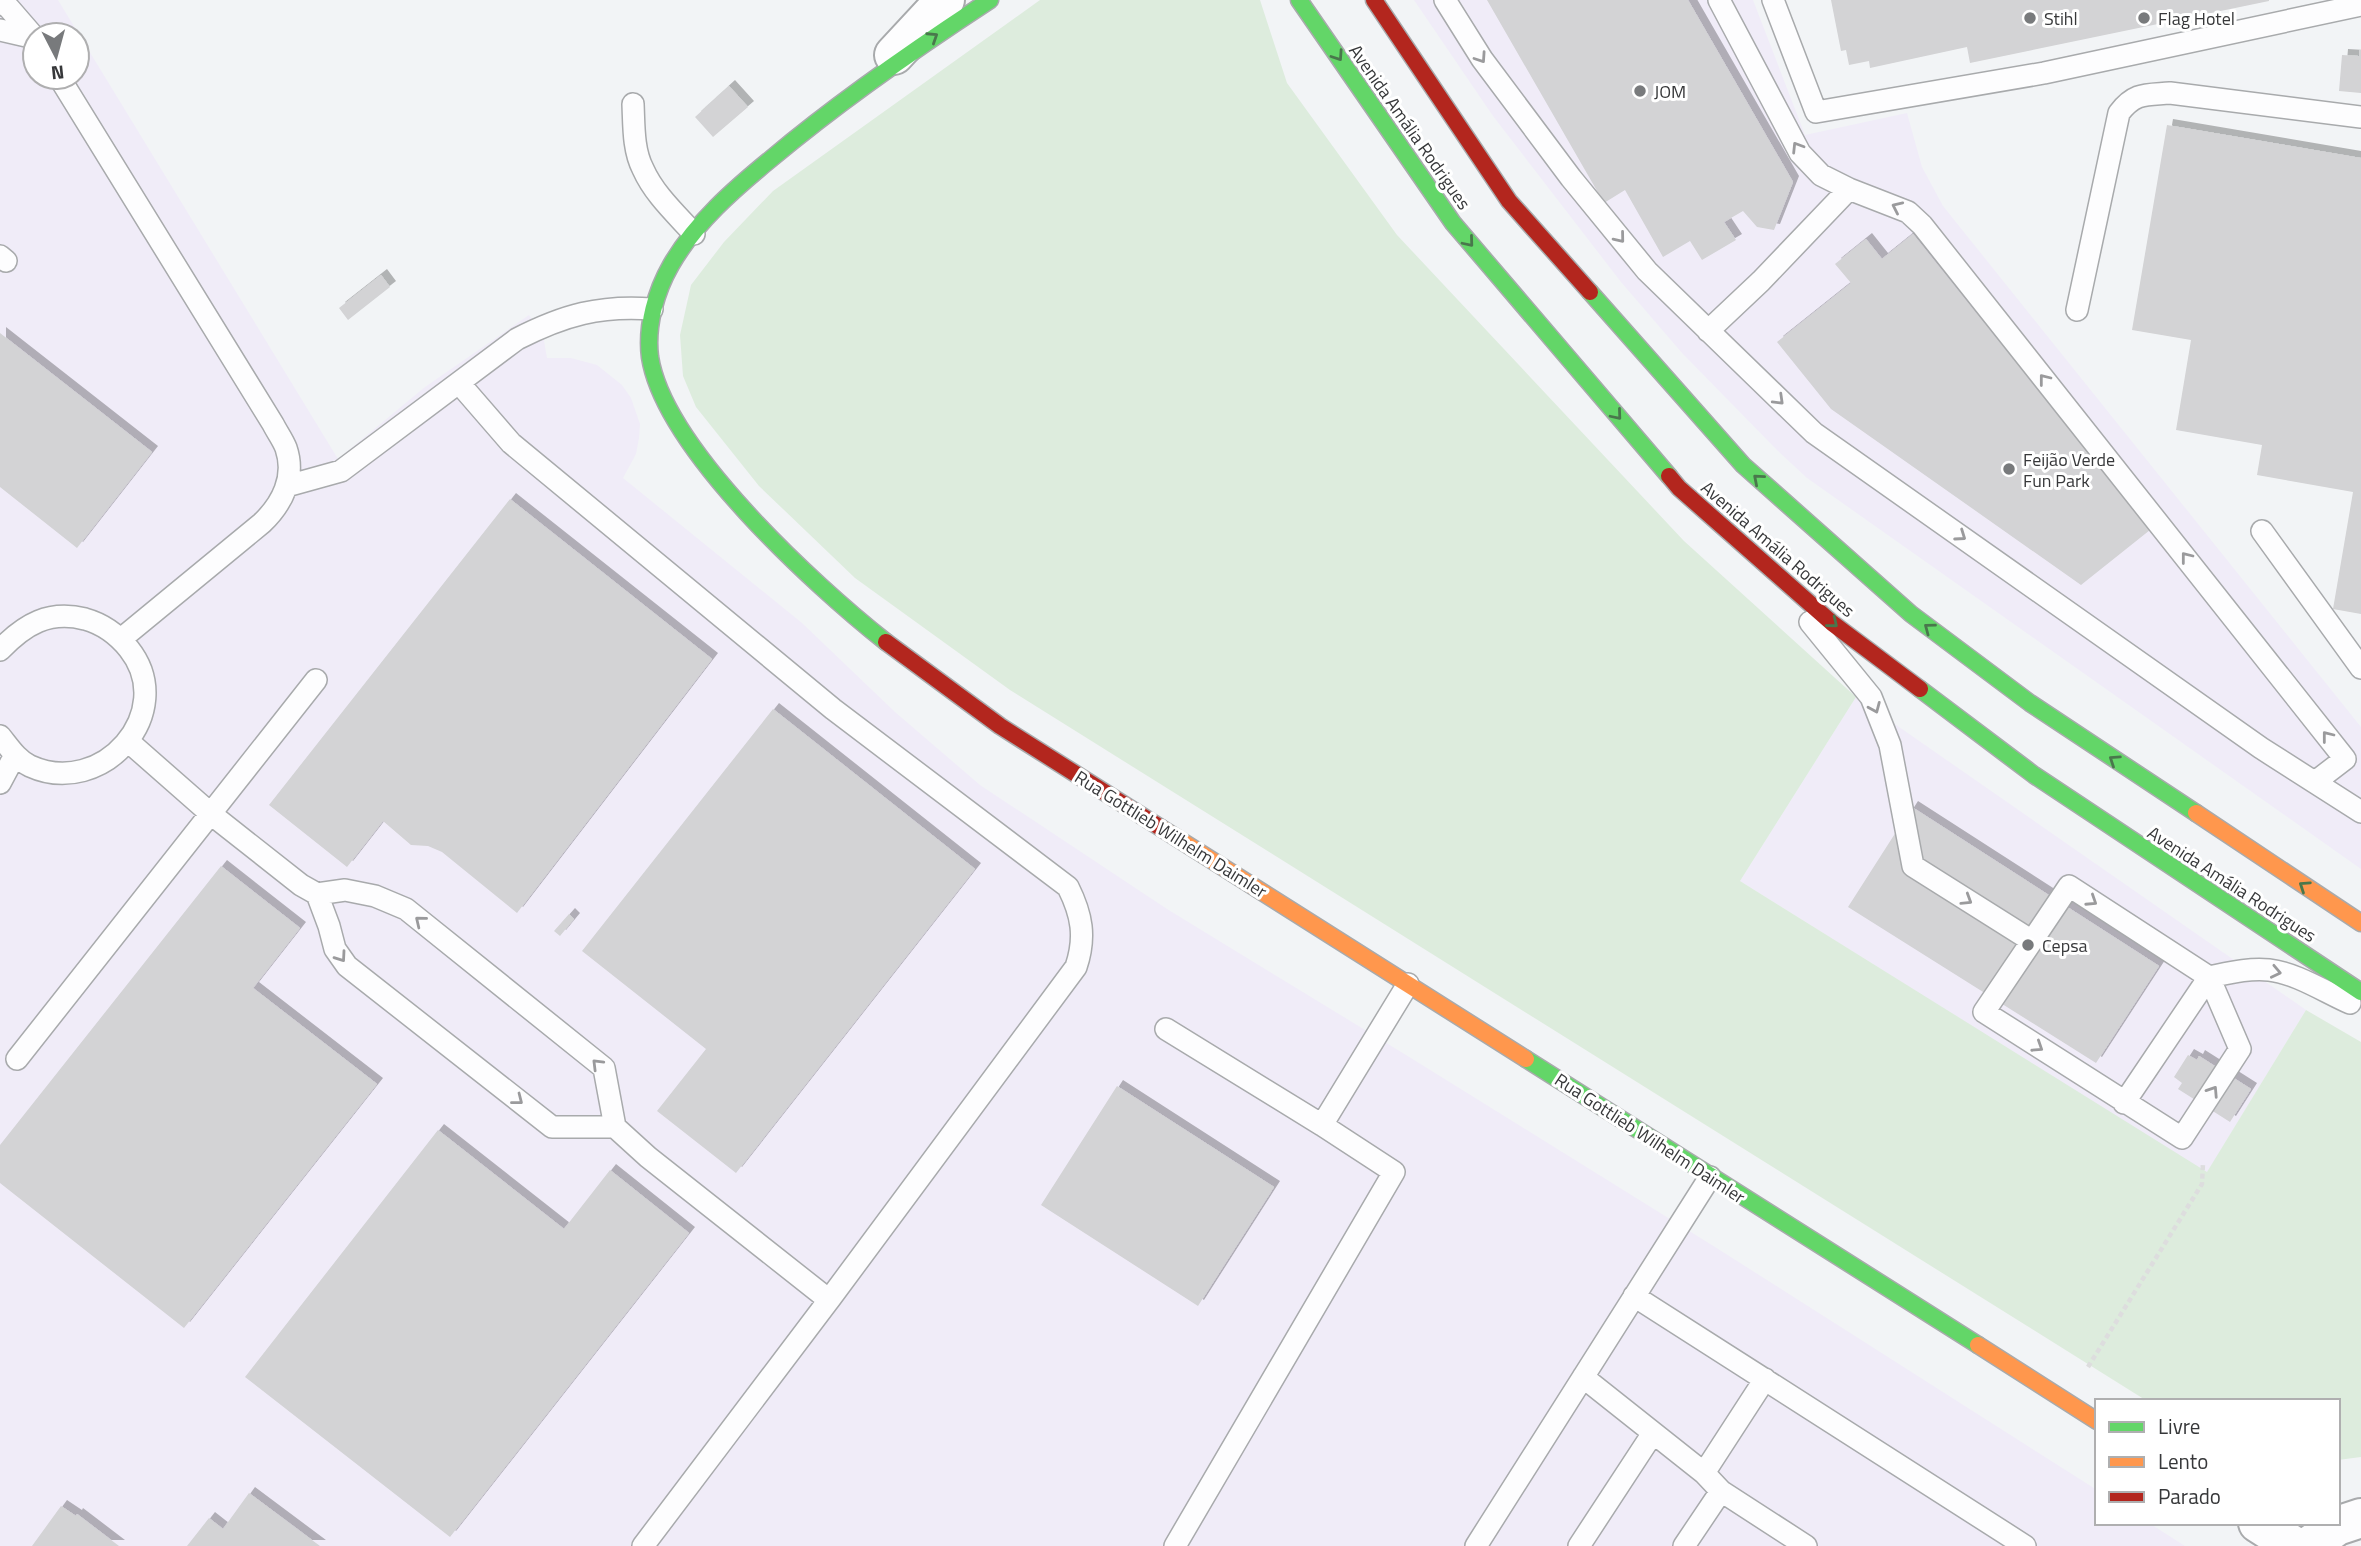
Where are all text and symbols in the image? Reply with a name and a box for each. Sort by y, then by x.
place label: Stihl [2044,5,2078,32]
place label: Flag Hotel [2158,5,2235,32]
marker: Stihl [2022,10,2038,26]
marker: Flag Hotel [2136,10,2152,26]
north arrow [21,21,91,91]
one-way arrow [925,33,938,46]
street label: Avenida Amália Rodrigues [1343,39,1477,215]
one-way arrow [1330,48,1342,61]
one-way arrow [1473,50,1486,63]
text: N [50,58,66,89]
place label: JOM [1654,78,1686,105]
marker: JOM [1632,83,1648,99]
one-way arrow [1793,141,1806,154]
one-way arrow [1892,201,1904,215]
one-way arrow [1612,230,1624,243]
one-way arrow [1461,234,1473,247]
one-way arrow [2040,375,2052,388]
one-way arrow [1771,392,1784,405]
one-way arrow [1608,408,1621,420]
place label: Feijão Verde Fun Park [2023,446,2115,494]
marker: Feijão Verde Fun Park [2001,461,2017,477]
street label: Avenida Amália Rodrigues [1695,474,1861,624]
one-way arrow [1753,475,1766,487]
one-way arrow [1953,528,1966,540]
one-way arrow [2181,553,2194,565]
one-way arrow [1826,615,1838,628]
one-way arrow [1925,623,1937,636]
one-way arrow [1866,701,1880,713]
one-way arrow [2322,731,2335,743]
one-way arrow [2109,755,2122,768]
street label: Rua Gottlieb Wilhelm Daimler [1070,764,1272,904]
street label: Avenida Amália Rodrigues [2142,819,2322,949]
one-way arrow [2299,882,2312,894]
one-way arrow [1959,892,1972,904]
one-way arrow [2084,892,2097,905]
one-way arrow [416,916,428,929]
place label: Cepsa [2042,932,2088,959]
marker: Cepsa [2020,937,2036,953]
one-way arrow [333,949,345,962]
one-way arrow [2270,964,2282,979]
one-way arrow [2030,1039,2043,1052]
one-way arrow [592,1059,605,1072]
street label: Rua Gottlieb Wilhelm Daimler [1549,1066,1751,1210]
one-way arrow [2204,1085,2217,1098]
one-way arrow [510,1091,522,1104]
legend [2095,1399,2340,1525]
text: Livre [2158,1410,2200,1442]
text: Lento [2158,1445,2208,1477]
text: Parado [2158,1480,2221,1512]

